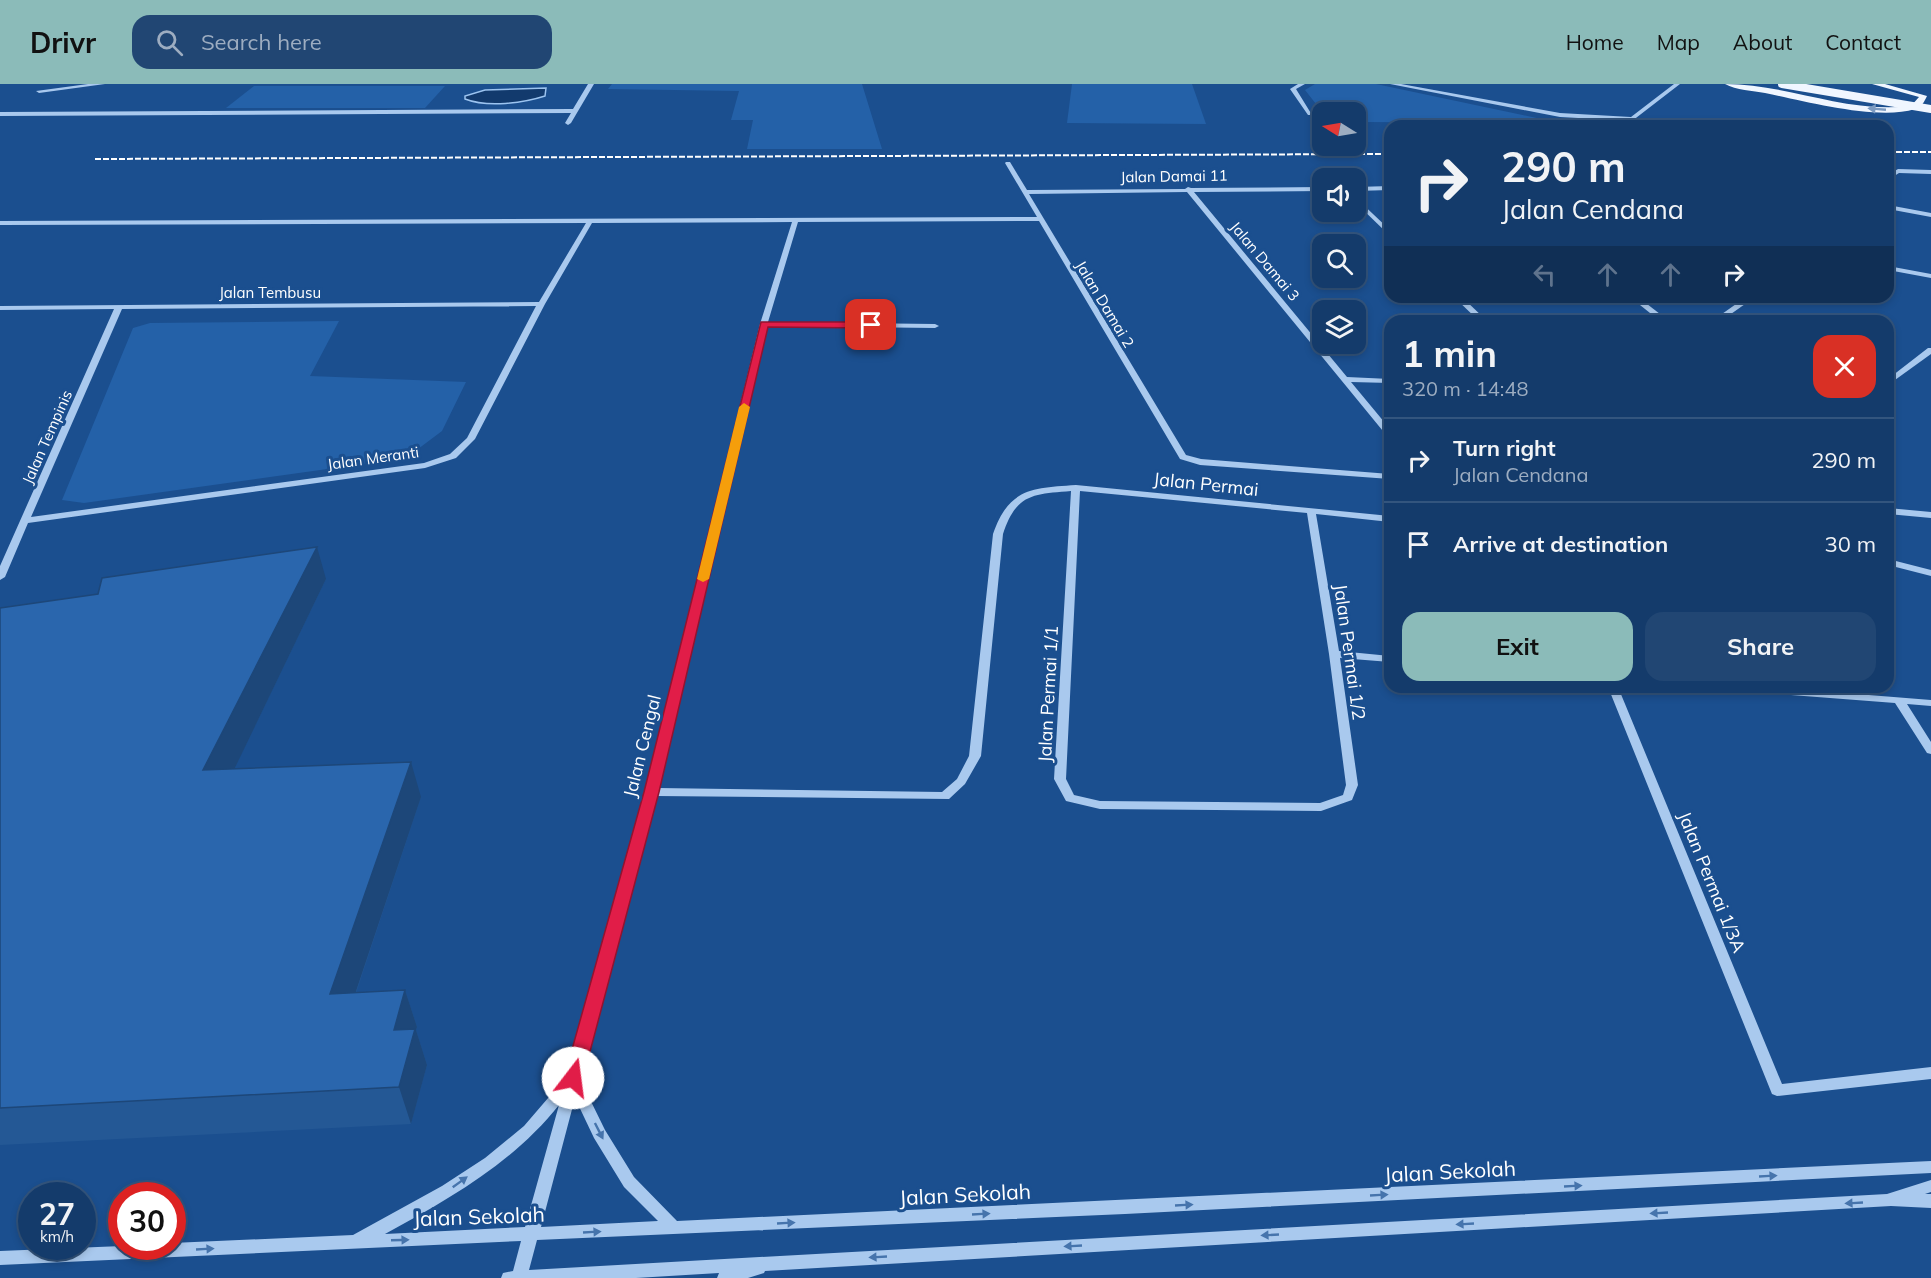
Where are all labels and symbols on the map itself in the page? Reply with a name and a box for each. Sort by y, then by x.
north arrow [1312,102,1366,156]
one-way arrow [1868,104,1887,114]
street label: Jalan Damai 11 [1120,166,1228,186]
street label: Jalan Damai 3 [1226,217,1304,305]
street label: Jalan Damai 2 [1072,257,1138,351]
street label: Jalan Tembusu [219,283,321,302]
pin [845,299,896,350]
street label: Jalan Tempinis [18,387,76,487]
street label: Jalan Meranti [326,442,420,474]
street label: Jalan Permai [1152,467,1260,501]
street label: Jalan Permai 1/2 [1329,583,1371,721]
street label: Jalan Permai 1/1 [1033,625,1063,763]
street label: Jalan Cengal [618,692,666,800]
street label: Jalan Permai 1/3A [1673,808,1751,956]
position arrow [541,1046,605,1110]
one-way arrow [594,1122,603,1139]
street label: Jalan Sekolah [1383,1155,1517,1187]
one-way arrow [1759,1172,1778,1181]
one-way arrow [452,1176,468,1188]
street label: Jalan Sekolah [898,1178,1032,1210]
one-way arrow [1564,1181,1583,1190]
speed limit sign: 30 [108,1182,186,1260]
one-way arrow [1369,1191,1388,1200]
one-way arrow [1845,1198,1864,1207]
one-way arrow [1174,1200,1193,1209]
street label: Jalan Sekolah [413,1201,545,1231]
one-way arrow [1650,1209,1669,1218]
one-way arrow [972,1210,991,1219]
one-way arrow [777,1218,796,1227]
one-way arrow [1455,1220,1474,1229]
one-way arrow [582,1227,601,1236]
one-way arrow [1260,1230,1279,1240]
one-way arrow [391,1236,410,1245]
one-way arrow [1063,1241,1082,1250]
one-way arrow [196,1244,215,1253]
one-way arrow [868,1252,887,1261]

